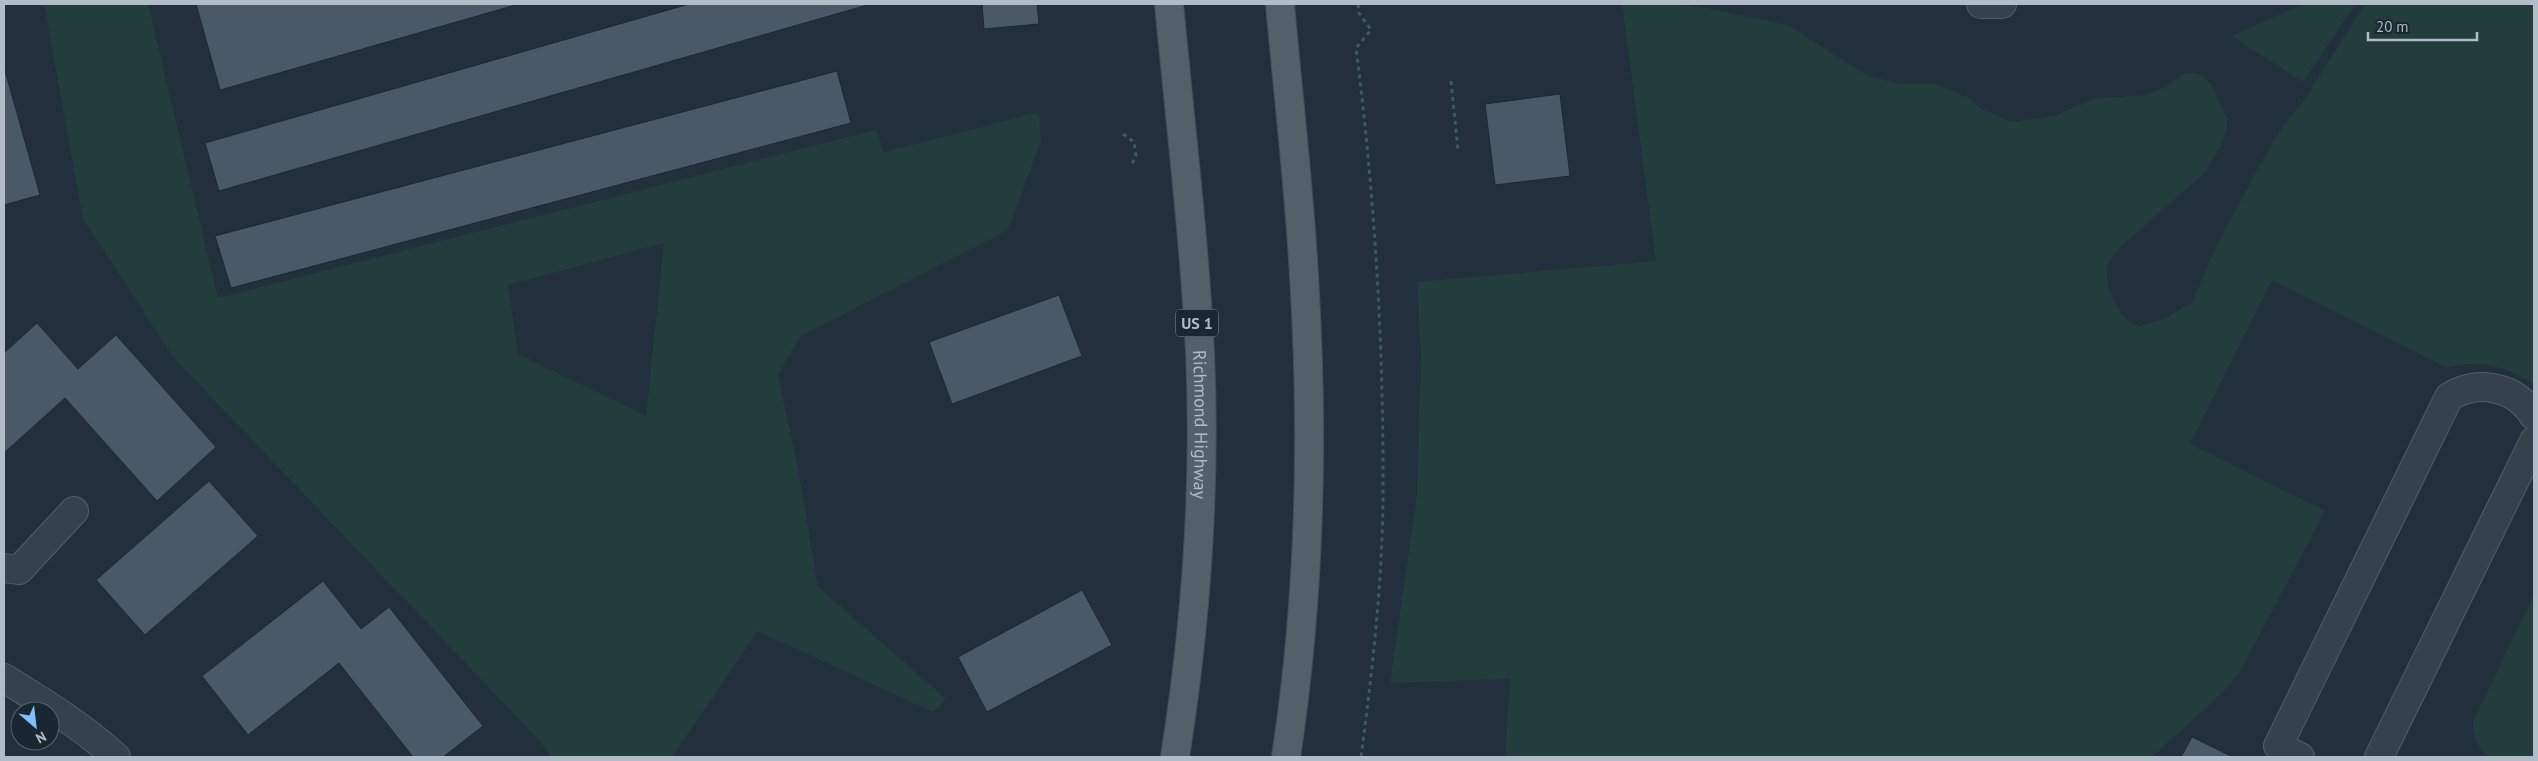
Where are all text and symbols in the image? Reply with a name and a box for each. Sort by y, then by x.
scale bar [2368,10,2477,42]
text: 20 m [2376,17,2409,36]
road number: US 1 [1176,309,1218,336]
street label: Richmond Highway [1188,349,1213,500]
north arrow [10,701,60,751]
text: N [33,727,49,748]

